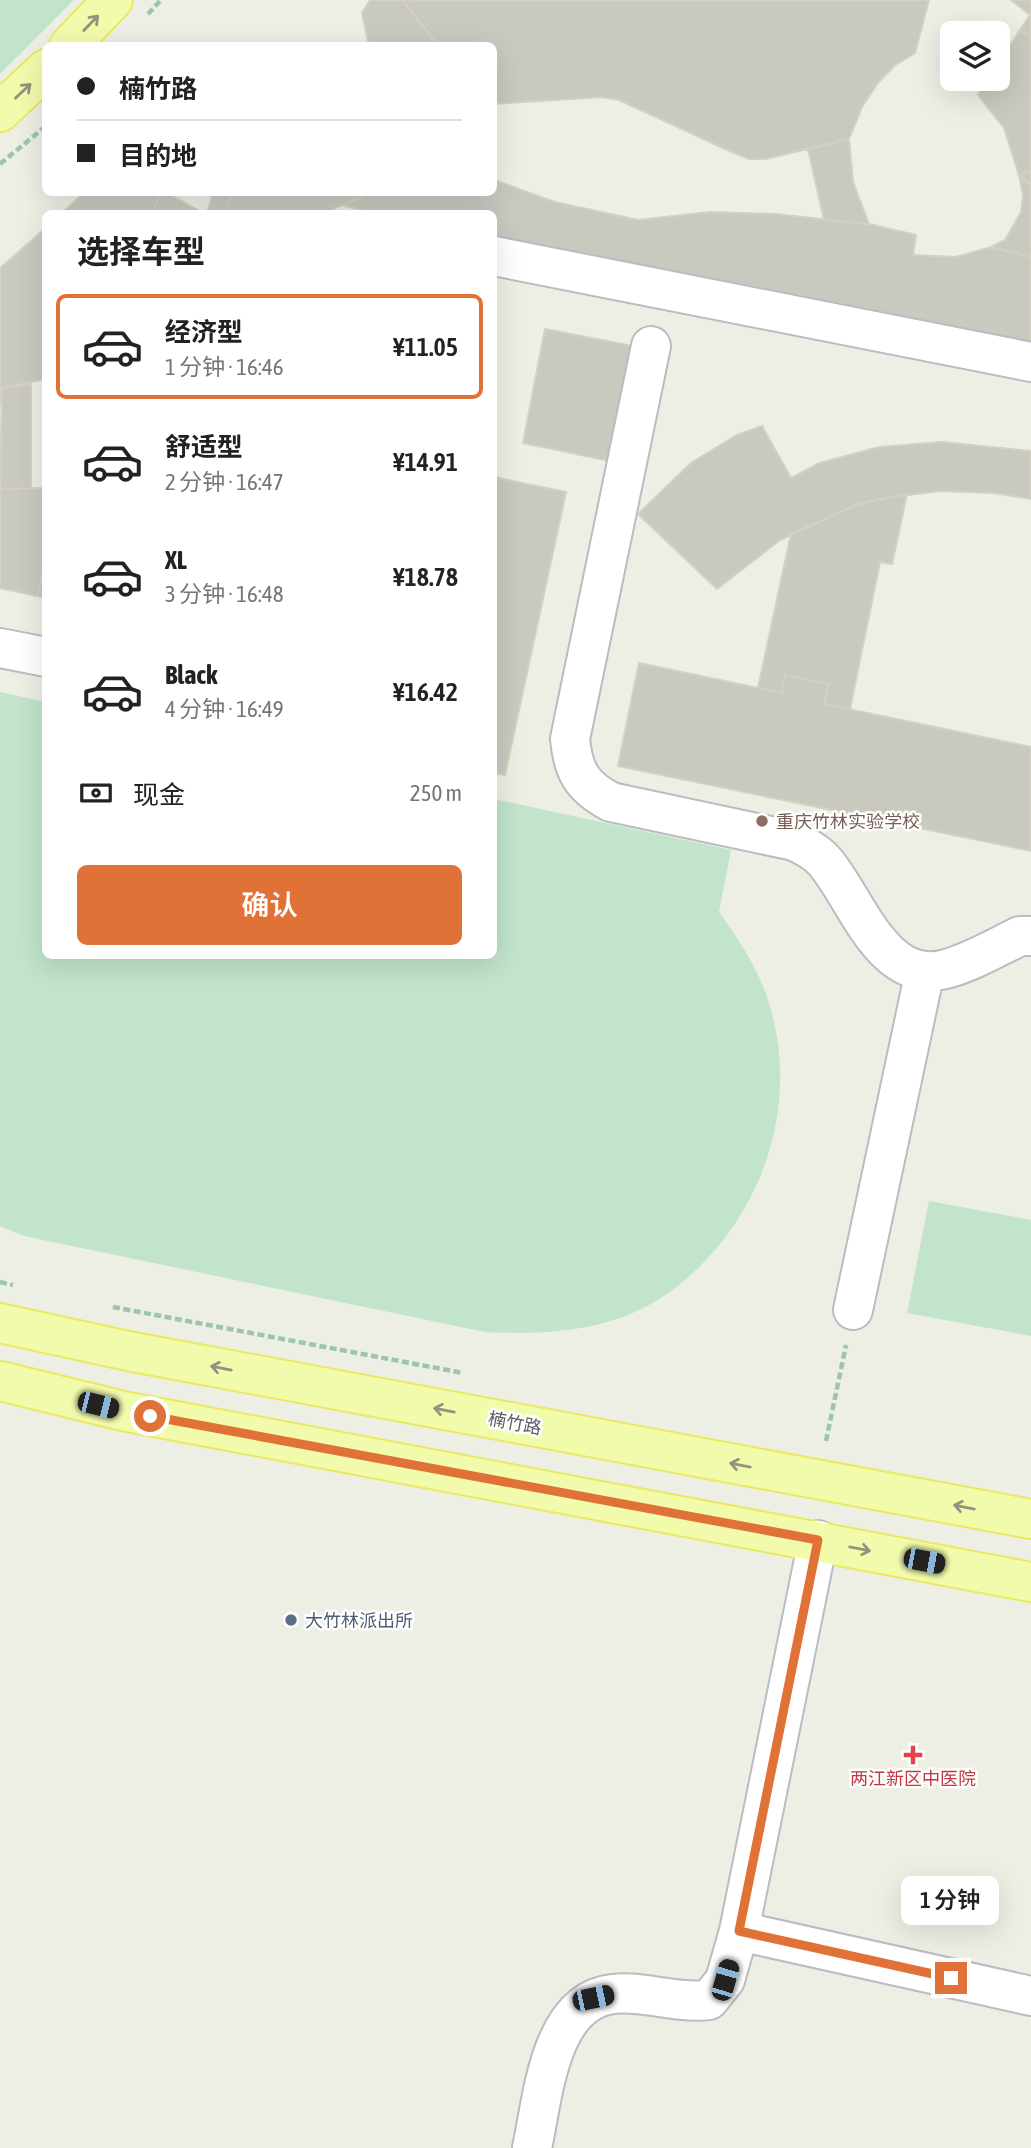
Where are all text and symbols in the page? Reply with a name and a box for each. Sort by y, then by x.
one-way arrow [83,15,100,32]
map controls [940,21,1010,91]
button: layers [940,21,1010,91]
text: 楠竹路 [119,74,197,104]
one-way arrow [14,82,31,99]
text: 目的地 [119,141,197,171]
text: 选择车型 [77,233,205,270]
icon: car [81,315,144,378]
text: 经济型 [165,317,243,347]
text: ¥11.05 [393,332,458,362]
text: 1 分钟 · 16:46 [165,354,284,380]
icon: car [81,430,144,493]
text: 舒适型 [165,432,243,462]
text: ¥14.91 [393,447,458,477]
text: 2 分钟 · 16:47 [165,469,284,495]
icon: car [81,545,144,608]
text: XL [165,545,187,575]
text: ¥18.78 [393,562,458,592]
text: 3 分钟 · 16:48 [165,581,284,607]
icon: car [81,660,144,723]
text: Black [165,660,217,690]
text: ¥16.42 [393,677,458,707]
text: 4 分钟 · 16:49 [165,696,284,722]
icon: cash [77,774,115,812]
text: 现金 [133,780,185,810]
text: 250 m [410,780,462,806]
place label: 重庆竹林实验学校 [776,811,920,832]
marker: 重庆竹林实验学校 [754,813,770,829]
button: 确认 [77,865,462,945]
one-way arrow [210,1361,233,1375]
car [76,1390,121,1420]
route start [134,1400,166,1432]
one-way arrow [433,1403,456,1416]
street label: 楠竹路 [486,1408,544,1438]
one-way arrow [729,1458,752,1471]
one-way arrow [953,1499,976,1513]
one-way arrow [849,1542,871,1556]
car [902,1547,947,1575]
place label: 大竹林派出所 [305,1610,413,1631]
marker: 大竹林派出所 [283,1612,299,1628]
marker: 两江新区中医院 [903,1745,923,1765]
place label: 两江新区中医院 [850,1768,976,1789]
callout: 1 分钟 [902,1876,1000,1926]
text: 1 分钟 [920,1887,980,1913]
car [710,1957,741,2003]
route end [935,1962,967,1994]
car [571,1983,616,2013]

